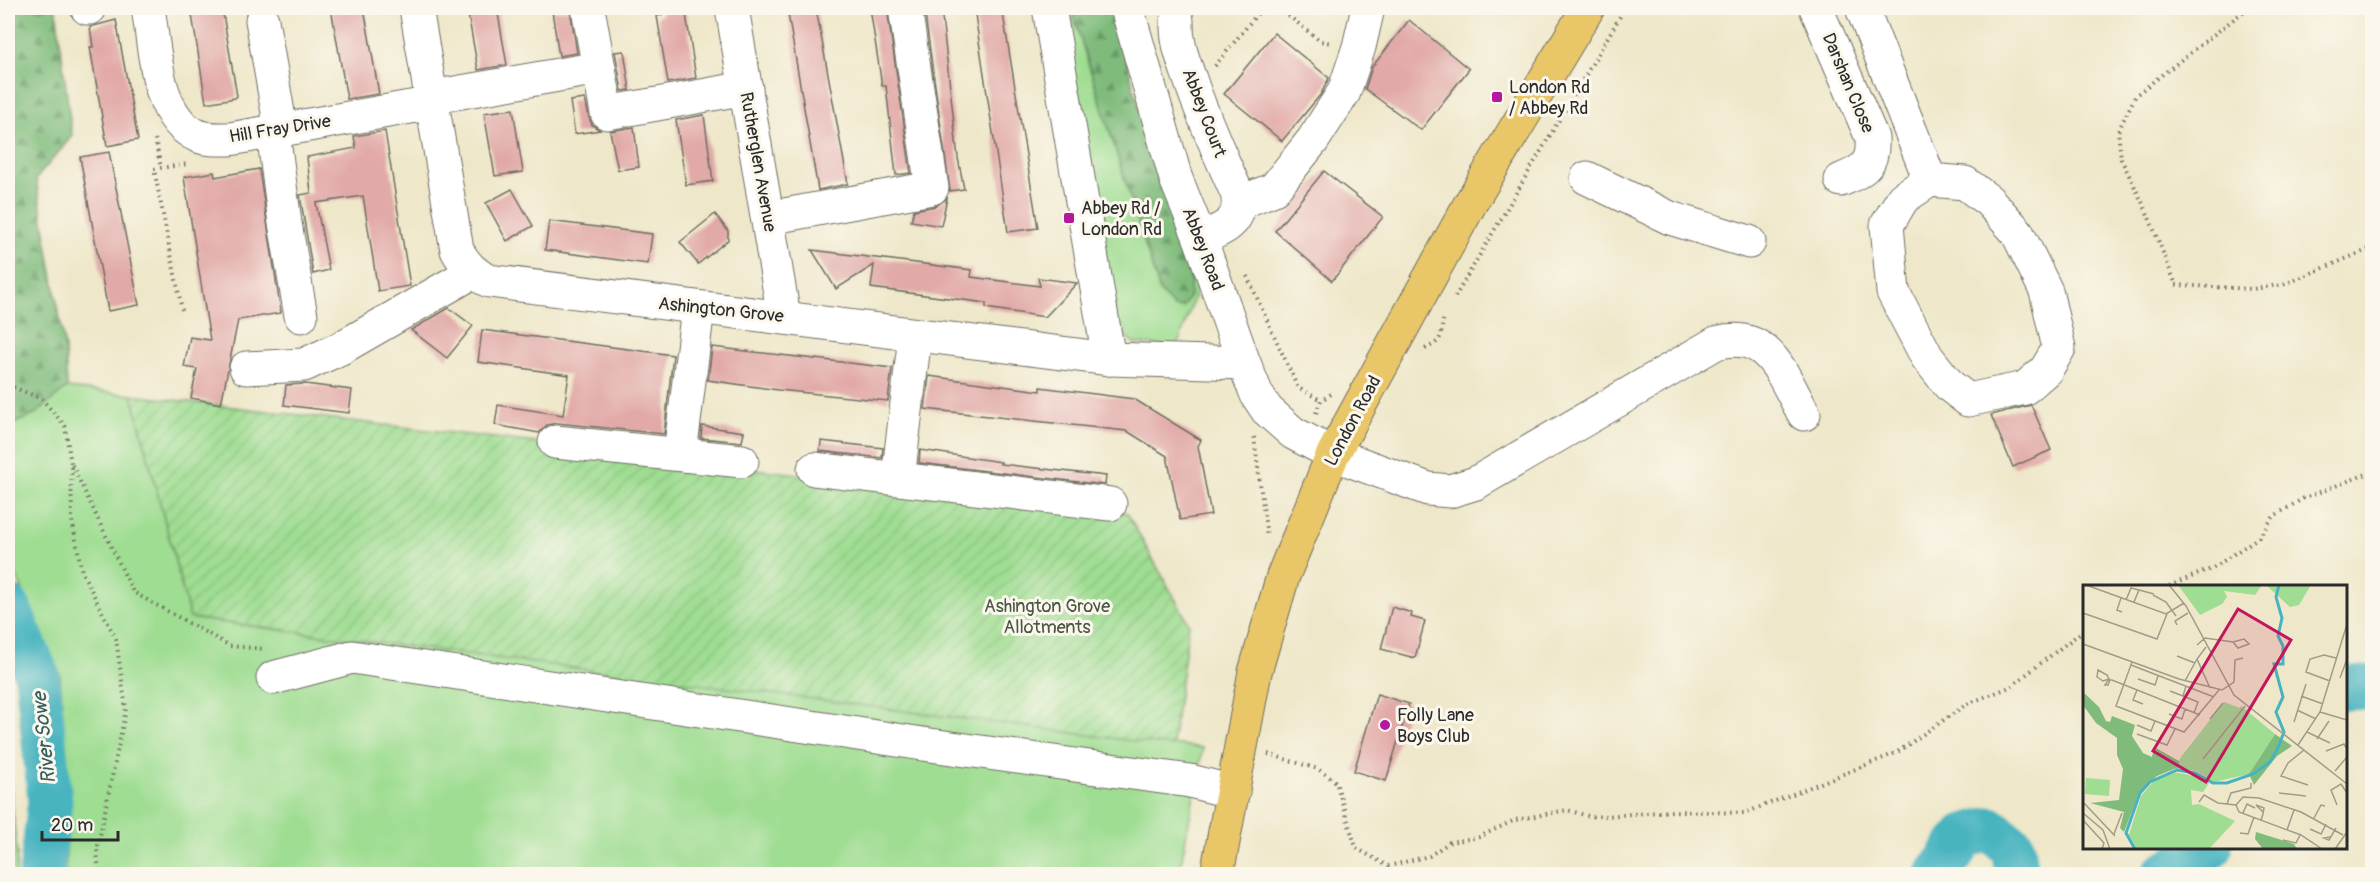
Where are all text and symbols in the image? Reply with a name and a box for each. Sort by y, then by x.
street label: Darshan Close [1817,29,1879,137]
street label: Abbey Court [1177,65,1232,161]
place label: London Rd / Abbey Rd [1509,76,1590,120]
street label: Rutherglen Avenue [734,90,782,234]
marker: London Rd / Abbey Rd [1490,90,1504,104]
street label: Hill Fray Drive [227,110,333,148]
place label: Abbey Rd / London Rd [1081,197,1162,241]
street label: Abbey Road [1177,204,1229,294]
marker: Abbey Rd / London Rd [1062,211,1076,225]
street label: Ashington Grove [657,292,785,328]
street label: London Road [1320,372,1386,470]
inset map [2083,585,2347,849]
park label: Ashington Grove Allotments [984,595,1110,639]
water label: River Sowe [27,689,61,785]
place label: Folly Lane Boys Club [1397,704,1474,748]
marker: Folly Lane Boys Club [1378,718,1392,732]
scale bar [42,804,118,842]
text: 20 m [51,814,93,837]

